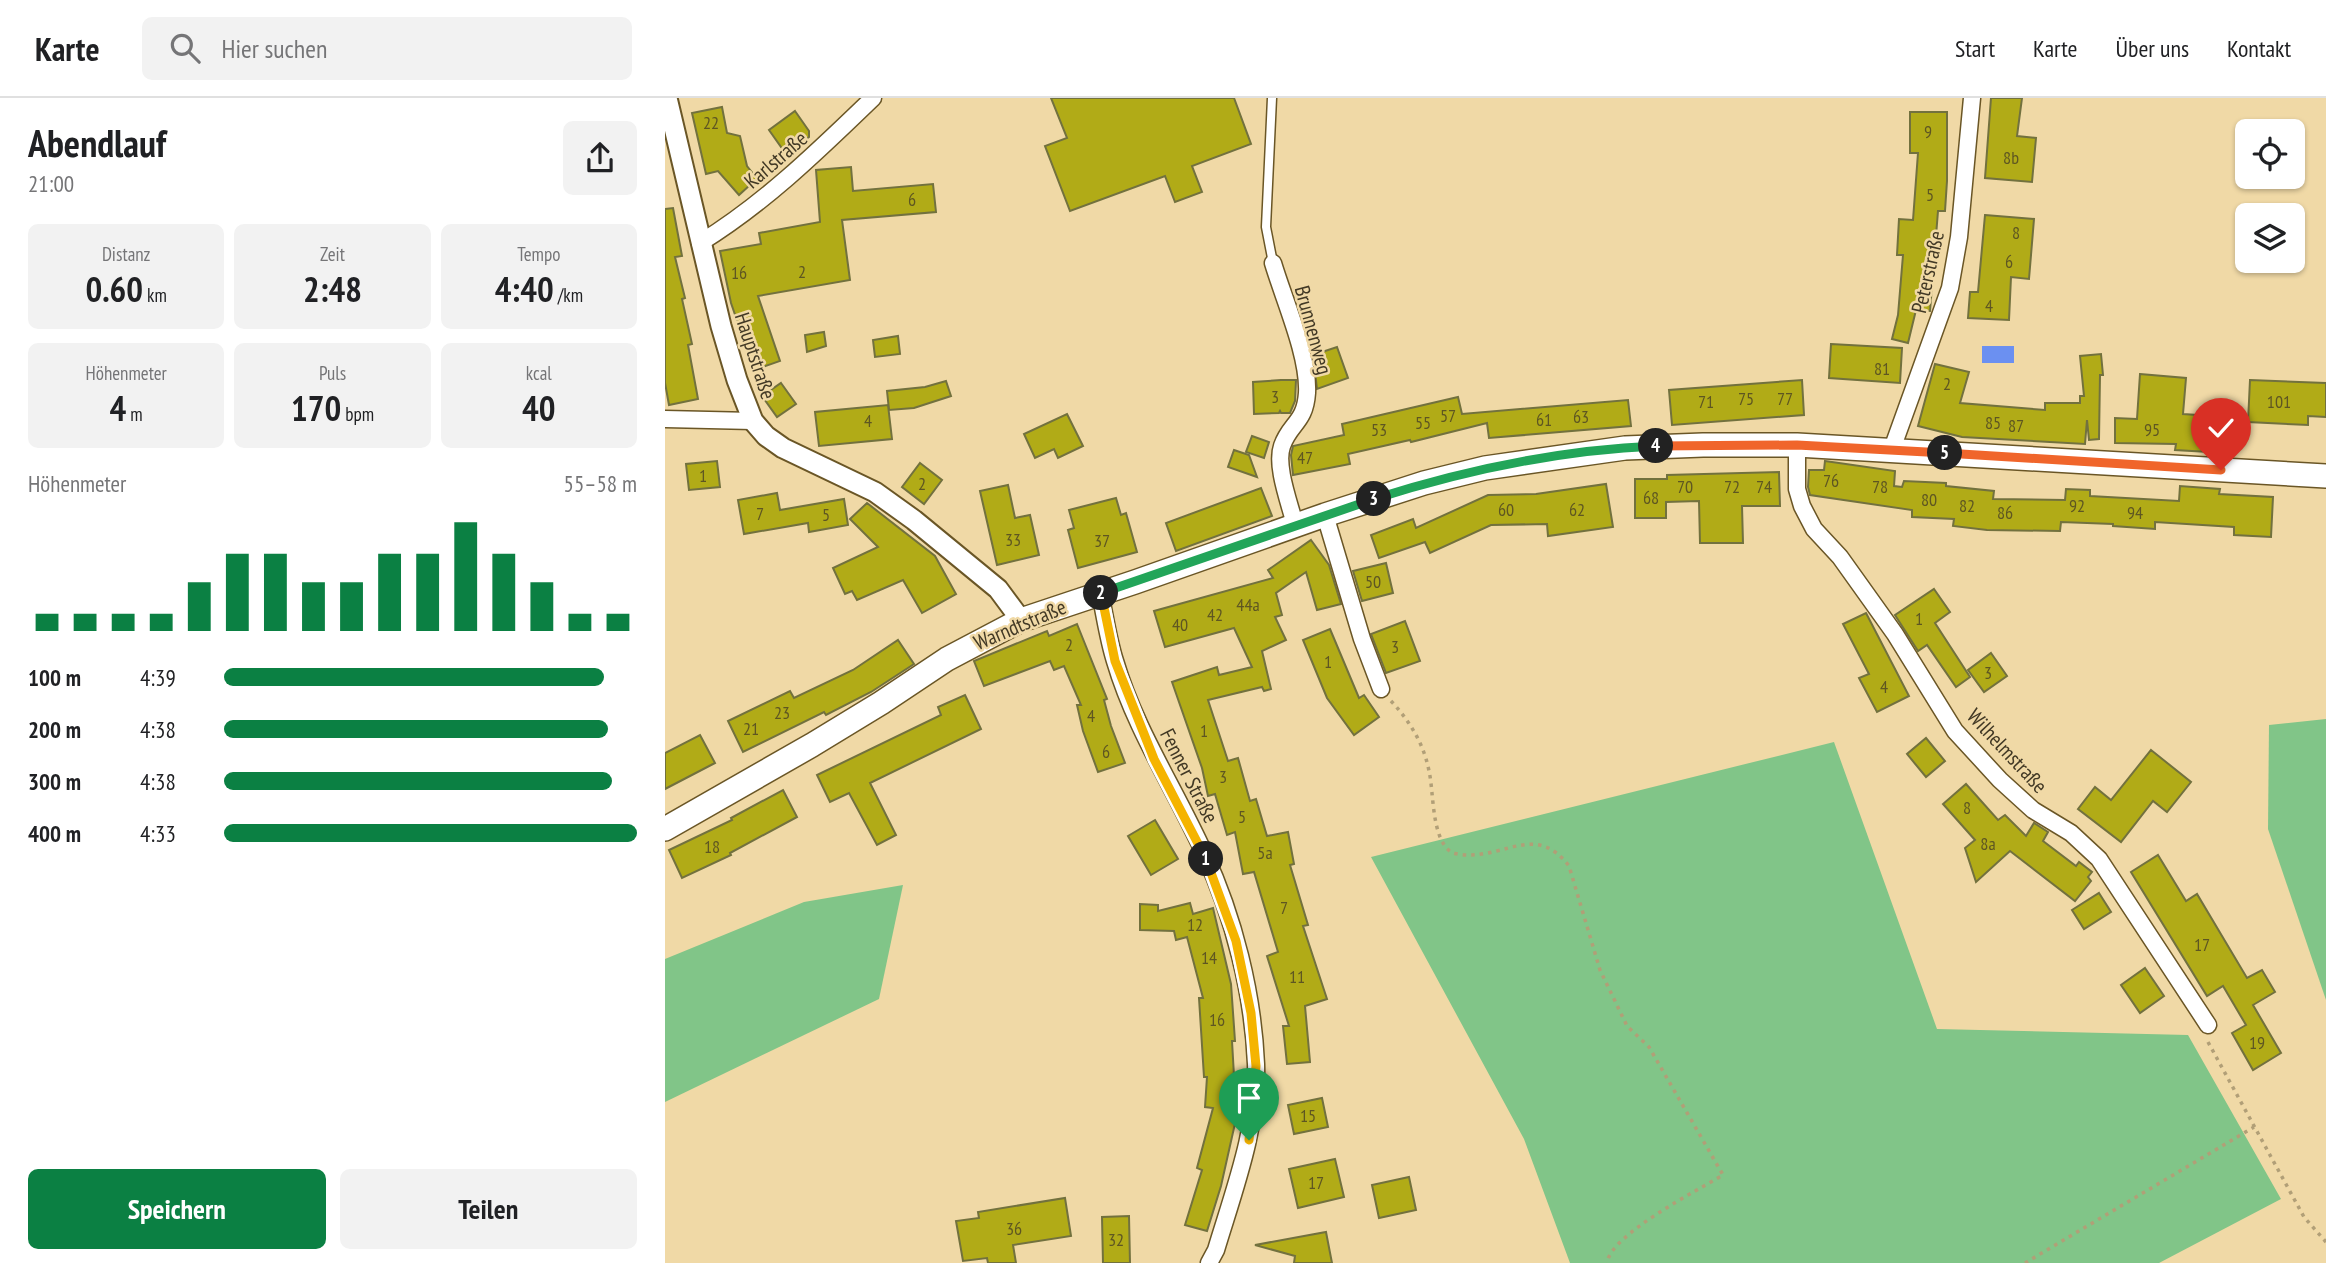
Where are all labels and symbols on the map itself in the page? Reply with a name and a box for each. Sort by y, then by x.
house number: 22 [703,111,719,134]
house number: 9 [1924,120,1932,143]
street label: Karlstraße [739,125,813,194]
house number: 8b [2003,146,2019,169]
house number: 5 [1926,183,1934,206]
house number: 6 [908,188,916,211]
house number: 8 [2012,221,2020,244]
street label: Peterstraße [1905,228,1950,316]
house number: 6 [2005,250,2013,273]
house number: 2 [798,260,806,283]
house number: 16 [731,261,747,284]
street label: Brunnenweg [1289,282,1338,377]
house number: 4 [1985,294,1993,317]
street label: Hauptstraße [729,309,782,403]
house number: 81 [1874,357,1890,380]
house number: 2 [1943,372,1951,395]
house number: 3 [1271,385,1279,408]
house number: 75 [1738,387,1754,410]
house number: 77 [1777,387,1793,410]
house number: 71 [1698,390,1714,413]
house number: 101 [2267,390,2291,413]
pin [2191,398,2251,470]
house number: 57 [1440,404,1456,427]
house number: 63 [1573,405,1589,428]
house number: 61 [1536,408,1552,431]
house number: 4 [864,409,872,432]
house number: 55 [1415,411,1431,434]
house number: 85 [1985,411,2001,434]
house number: 87 [2008,414,2024,437]
house number: 53 [1371,418,1387,441]
house number: 95 [2144,418,2160,441]
pin: 4 [1639,428,1674,464]
pin: 5 [1927,436,1963,470]
house number: 47 [1297,446,1313,469]
house number: 1 [699,464,707,487]
house number: 76 [1823,469,1839,492]
house number: 2 [918,472,926,495]
house number: 70 [1677,475,1693,498]
house number: 72 [1724,475,1740,498]
house number: 74 [1756,475,1772,498]
house number: 78 [1872,475,1888,498]
pin: 3 [1357,482,1391,516]
house number: 68 [1643,486,1659,509]
house number: 80 [1921,488,1937,511]
house number: 82 [1959,494,1975,517]
house number: 92 [2069,494,2085,517]
house number: 60 [1498,498,1514,521]
house number: 62 [1569,498,1585,521]
house number: 86 [1997,501,2013,524]
house number: 94 [2127,501,2143,524]
house number: 7 [756,502,764,525]
house number: 5 [822,503,830,526]
house number: 33 [1005,528,1021,551]
house number: 37 [1094,529,1110,552]
house number: 50 [1365,570,1381,593]
pin: 2 [1083,575,1118,610]
street label: Warndtstraße [970,593,1070,656]
house number: 44a [1236,593,1260,616]
house number: 42 [1207,603,1223,626]
house number: 1 [1915,607,1923,630]
house number: 40 [1172,613,1188,636]
house number: 2 [1065,633,1073,656]
house number: 3 [1391,635,1399,658]
house number: 1 [1324,650,1332,673]
house number: 3 [1984,661,1992,684]
house number: 4 [1880,675,1888,698]
house number: 23 [774,701,790,724]
street label: Wilhelmstraße [1961,703,2053,799]
house number: 4 [1087,704,1095,727]
house number: 21 [743,717,759,740]
house number: 1 [1200,719,1208,742]
street label: Fenner Straße [1154,724,1225,828]
house number: 6 [1102,740,1110,763]
house number: 3 [1219,765,1227,788]
house number: 8 [1963,796,1971,819]
house number: 5 [1238,805,1246,828]
house number: 8a [1980,832,1996,855]
house number: 18 [704,835,720,858]
house number: 5a [1257,841,1273,864]
pin: 1 [1189,842,1223,876]
house number: 7 [1280,896,1288,919]
house number: 12 [1187,913,1203,936]
house number: 17 [2194,933,2210,956]
house number: 14 [1201,946,1217,969]
house number: 11 [1289,965,1305,988]
house number: 16 [1209,1008,1225,1031]
house number: 19 [2249,1031,2265,1054]
pin [1219,1068,1279,1140]
house number: 15 [1300,1104,1316,1127]
house number: 17 [1308,1171,1324,1194]
house number: 36 [1006,1217,1022,1240]
house number: 32 [1108,1228,1124,1251]

